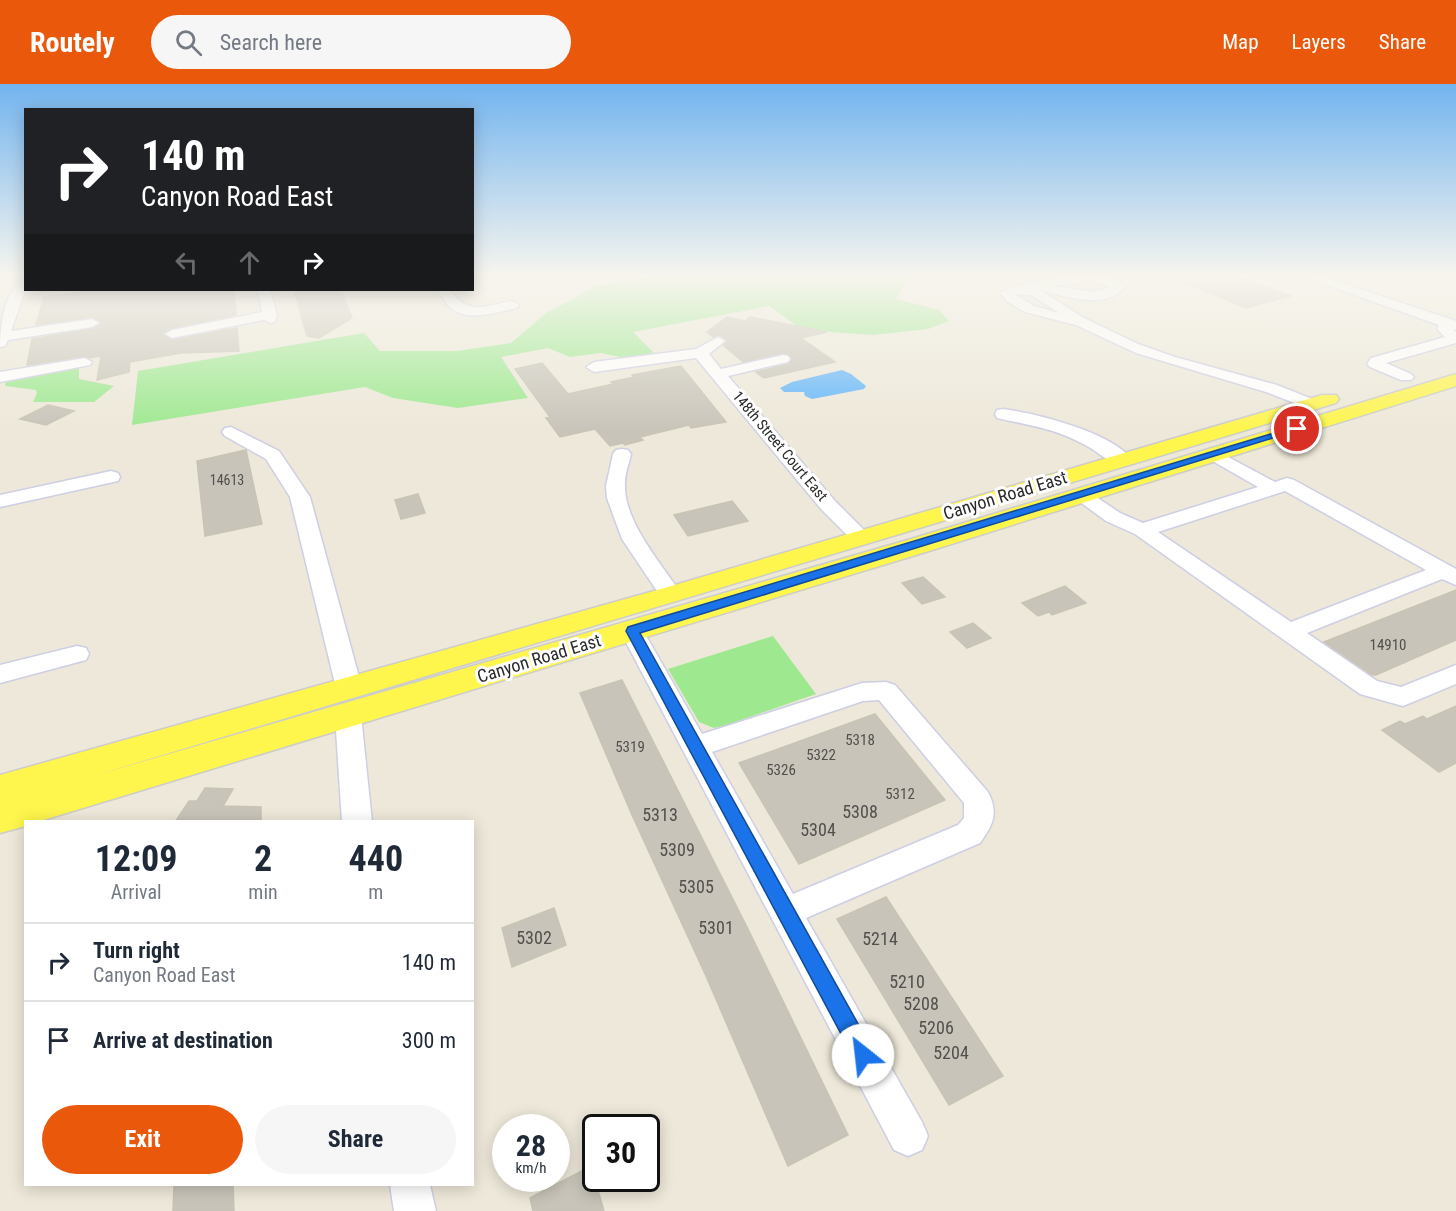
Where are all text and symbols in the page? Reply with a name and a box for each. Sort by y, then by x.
search box [151,15,571,69]
text: Routely [30,26,115,59]
icon: search [172,26,205,59]
text: Search here [220,30,322,55]
text: Map [1222,30,1259,54]
text: Layers [1292,30,1346,54]
text: Share [1379,30,1426,54]
text: 140 m [141,131,246,180]
icon: right [42,132,120,210]
text: Canyon Road East [141,181,333,213]
icon: left [170,246,203,279]
icon: ahead [233,246,266,279]
icon: right [296,246,329,279]
street label: 148th Street Court East [729,387,831,505]
pin [1271,403,1322,454]
icon: arrive [1280,412,1313,445]
street label: Canyon Road East [941,466,1069,524]
house number: 14613 [210,472,244,488]
street label: Canyon Road East [475,629,603,687]
house number: 14910 [1369,636,1407,654]
house number: 5318 [845,731,875,749]
house number: 5319 [615,738,645,756]
house number: 5322 [806,746,836,764]
house number: 5326 [766,761,796,779]
house number: 5312 [885,785,915,803]
house number: 5308 [842,801,878,822]
house number: 5313 [642,804,678,825]
house number: 5304 [800,819,836,840]
text: 12:09 [95,838,177,880]
text: 2 [254,838,272,880]
text: 440 [349,838,403,880]
house number: 5309 [659,839,695,860]
house number: 5305 [678,876,714,897]
text: Arrival [111,880,162,904]
text: min [248,880,278,904]
text: m [368,880,383,904]
house number: 5301 [698,917,734,938]
house number: 5302 [516,927,552,948]
house number: 5214 [862,928,898,949]
text: Turn right [93,938,180,963]
icon: right [42,946,75,979]
text: 140 m [402,950,456,975]
text: Canyon Road East [93,963,235,987]
house number: 5210 [889,971,925,992]
house number: 5208 [903,993,939,1014]
house number: 5206 [918,1017,954,1038]
position arrow [831,1023,895,1087]
icon: arrive [42,1024,75,1057]
text: Arrive at destination [93,1028,273,1053]
text: 300 m [402,1028,456,1053]
house number: 5204 [933,1042,969,1063]
button: Exit [42,1105,243,1174]
button: Share [255,1105,456,1174]
speed limit sign: 30 [582,1114,660,1192]
text: 28 [516,1128,546,1163]
text: km/h [516,1159,546,1177]

